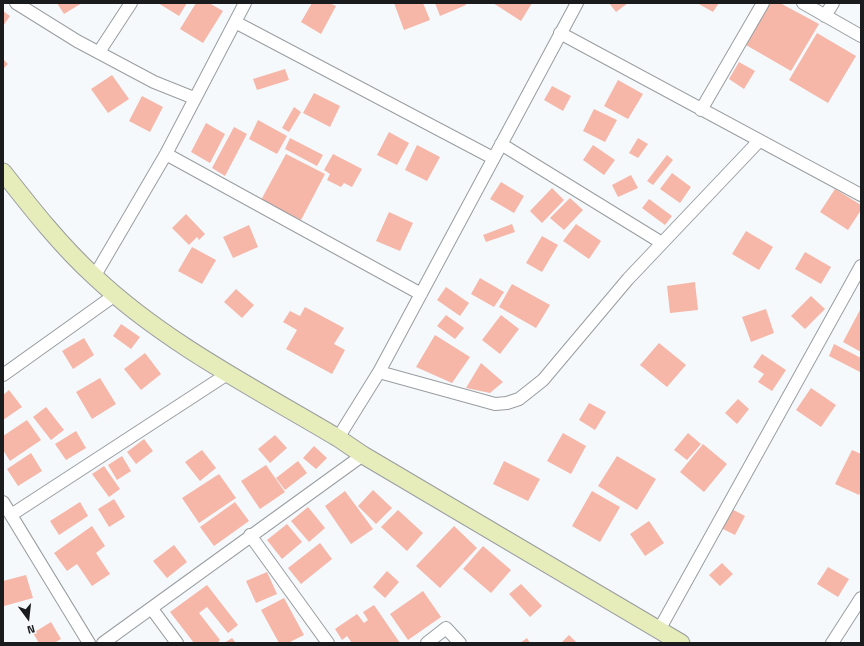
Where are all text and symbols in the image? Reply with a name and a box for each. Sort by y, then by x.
north arrow [8,598,48,638]
text: N [25,621,37,638]

